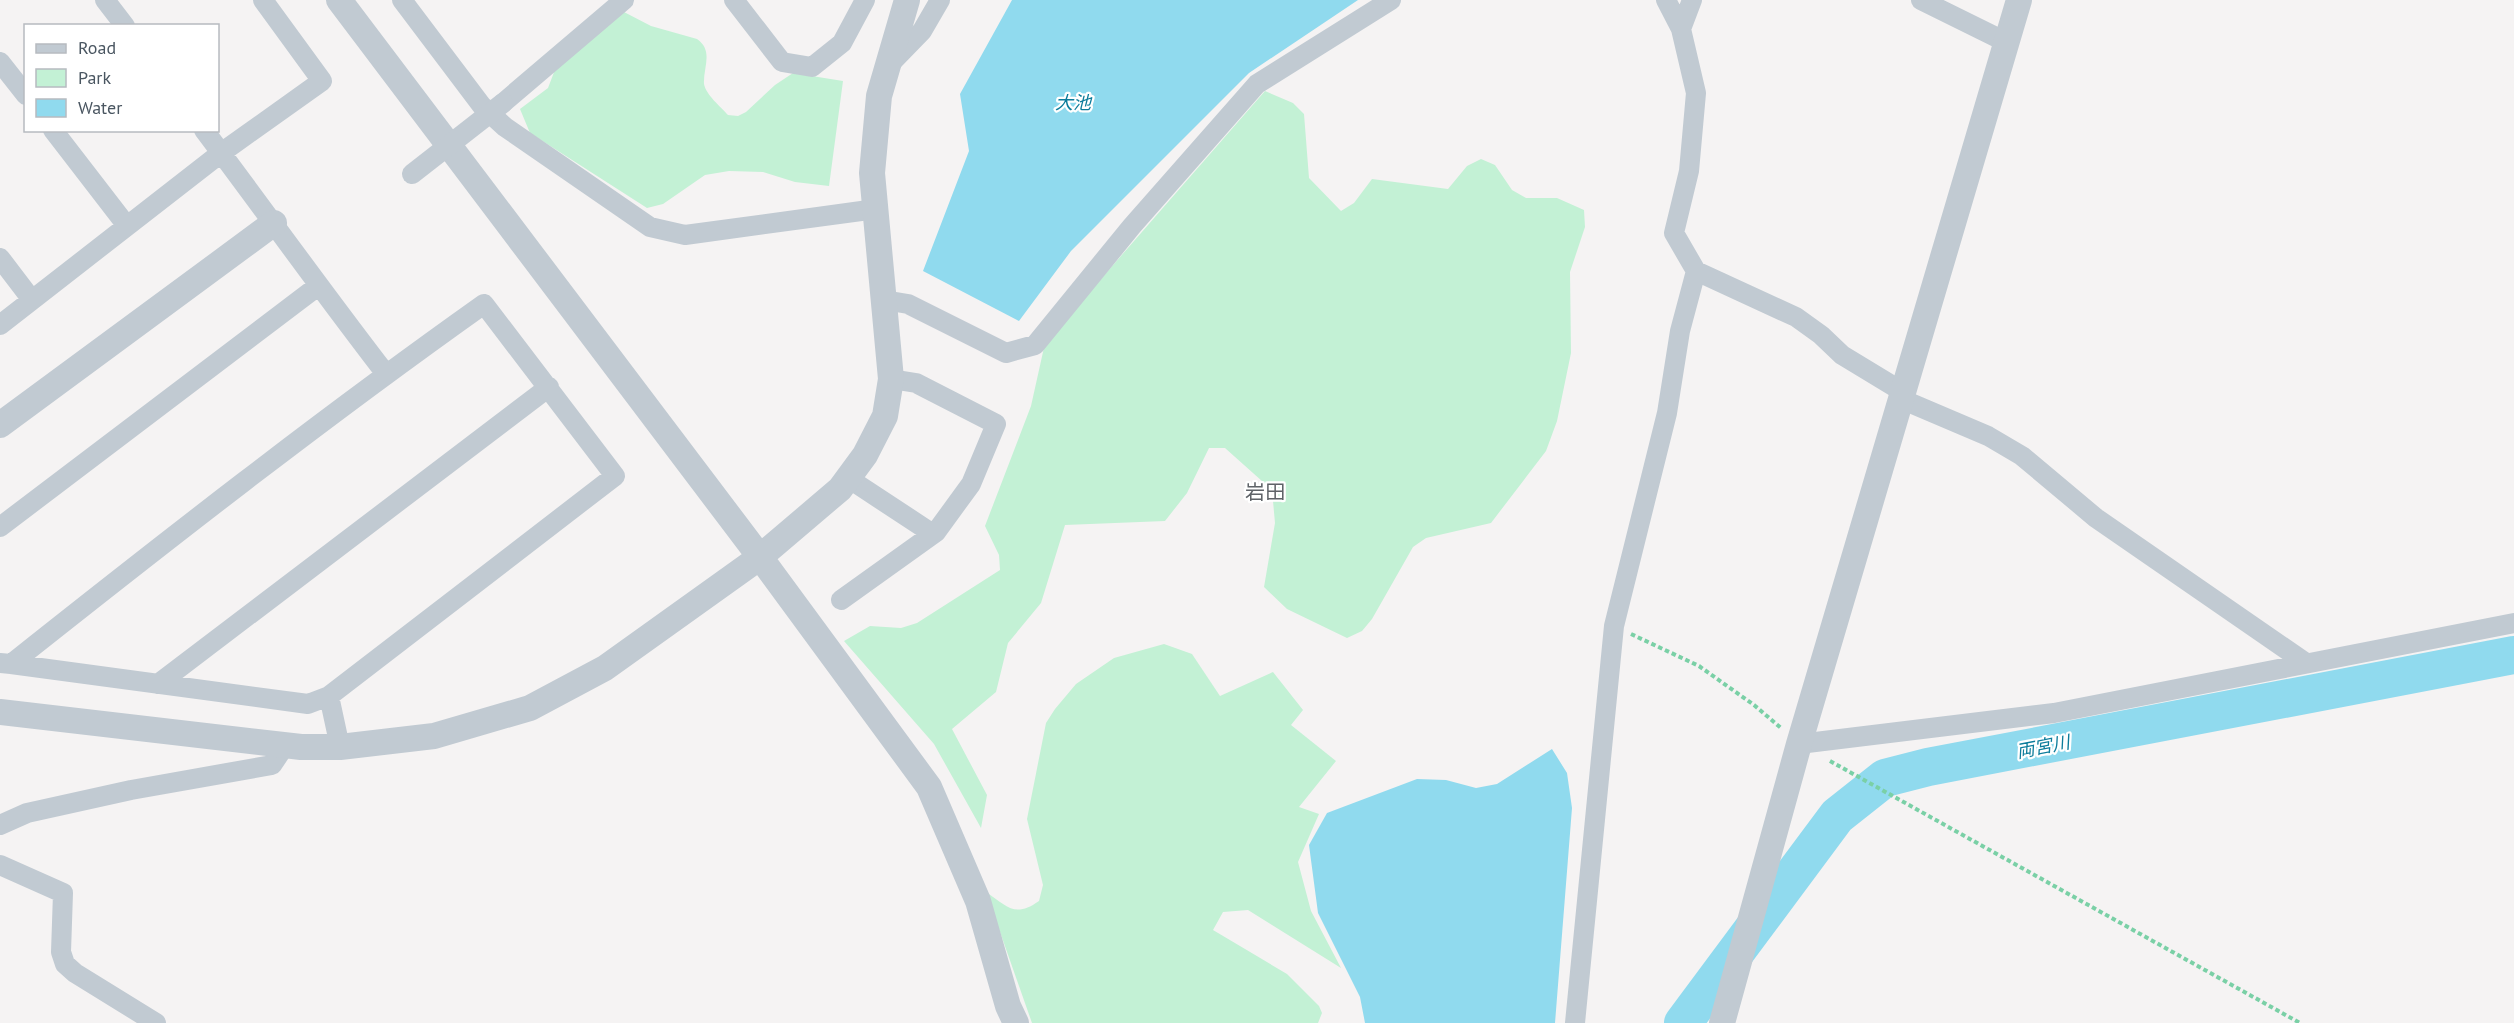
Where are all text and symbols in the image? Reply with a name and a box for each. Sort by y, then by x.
legend [24,24,219,132]
text: Road [78,36,116,59]
text: Park [78,66,111,89]
water label: 大池 [1055,91,1093,114]
text: Water [78,96,122,119]
district label: 岩田 [1245,479,1285,505]
water label: 両宮川 [2014,730,2074,763]

